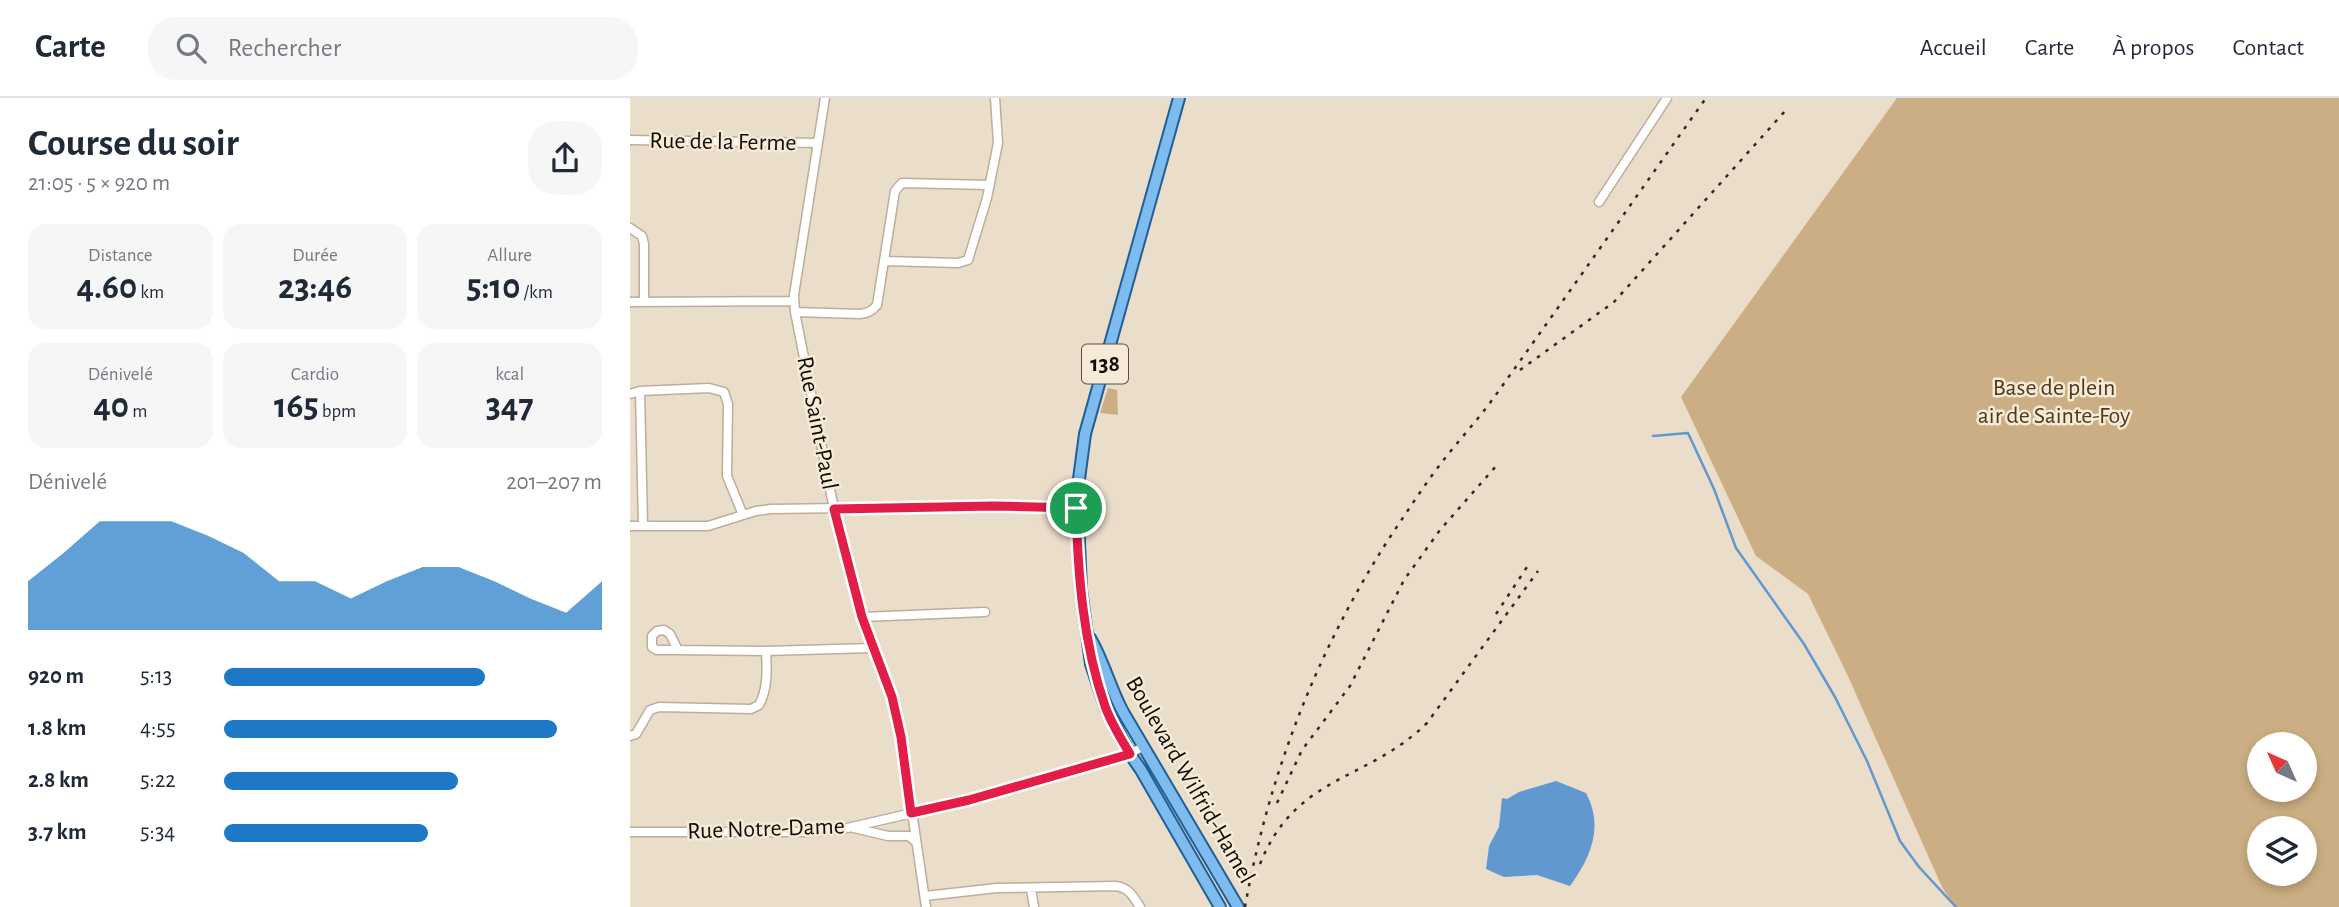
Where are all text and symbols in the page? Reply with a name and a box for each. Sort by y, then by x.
search box [148,17,638,80]
icon: search [172,29,210,67]
text: Carte [35,31,106,64]
text: Rechercher [228,35,341,61]
text: Accueil [1920,36,1987,60]
text: Carte [2025,36,2074,60]
text: À propos [2112,36,2194,60]
text: Contact [2232,36,2304,60]
button: share [528,121,602,195]
text: Course du soir [28,125,239,163]
street label: Rue de la Ferme [649,129,797,155]
text: 21:05 · 5 × 920 m [28,172,170,195]
text: Distance [88,246,153,265]
text: Durée [292,246,338,265]
text: Allure [487,246,532,265]
text: 4.60 [76,270,137,305]
text: 23:46 [278,270,352,305]
text: 5:10 [466,270,520,305]
text: km [137,283,164,302]
text: /km [520,283,553,302]
road number: 138 [1082,344,1128,384]
street label: Rue Saint-Paul [792,354,842,492]
text: Dénivelé [88,365,153,384]
text: Cardio [291,365,339,384]
text: kcal [495,365,524,384]
park label: Base de plein air de Sainte-Foy [1978,376,2130,428]
text: 40 [93,389,129,424]
text: 165 [274,389,319,424]
text: 347 [486,389,534,424]
text: m [129,402,147,421]
text: bpm [319,402,356,421]
text: Dénivelé [28,471,107,494]
text: 201–207 m [506,471,602,494]
pin [1046,478,1106,538]
icon: arrive [1057,489,1095,527]
text: 920 m [28,665,84,688]
text: 5:13 [140,665,172,688]
street label: Boulevard Wilfrid-Hamel [1121,672,1259,888]
text: 1.8 km [28,717,86,740]
text: 4:55 [140,717,176,740]
north arrow [2247,732,2317,802]
map controls [2247,732,2317,886]
text: 2.8 km [28,769,89,792]
text: 5:22 [140,769,176,792]
street label: Rue Notre-Dame [687,814,845,844]
button: layers [2247,816,2317,886]
text: 3.7 km [28,821,87,844]
text: 5:34 [140,821,175,844]

